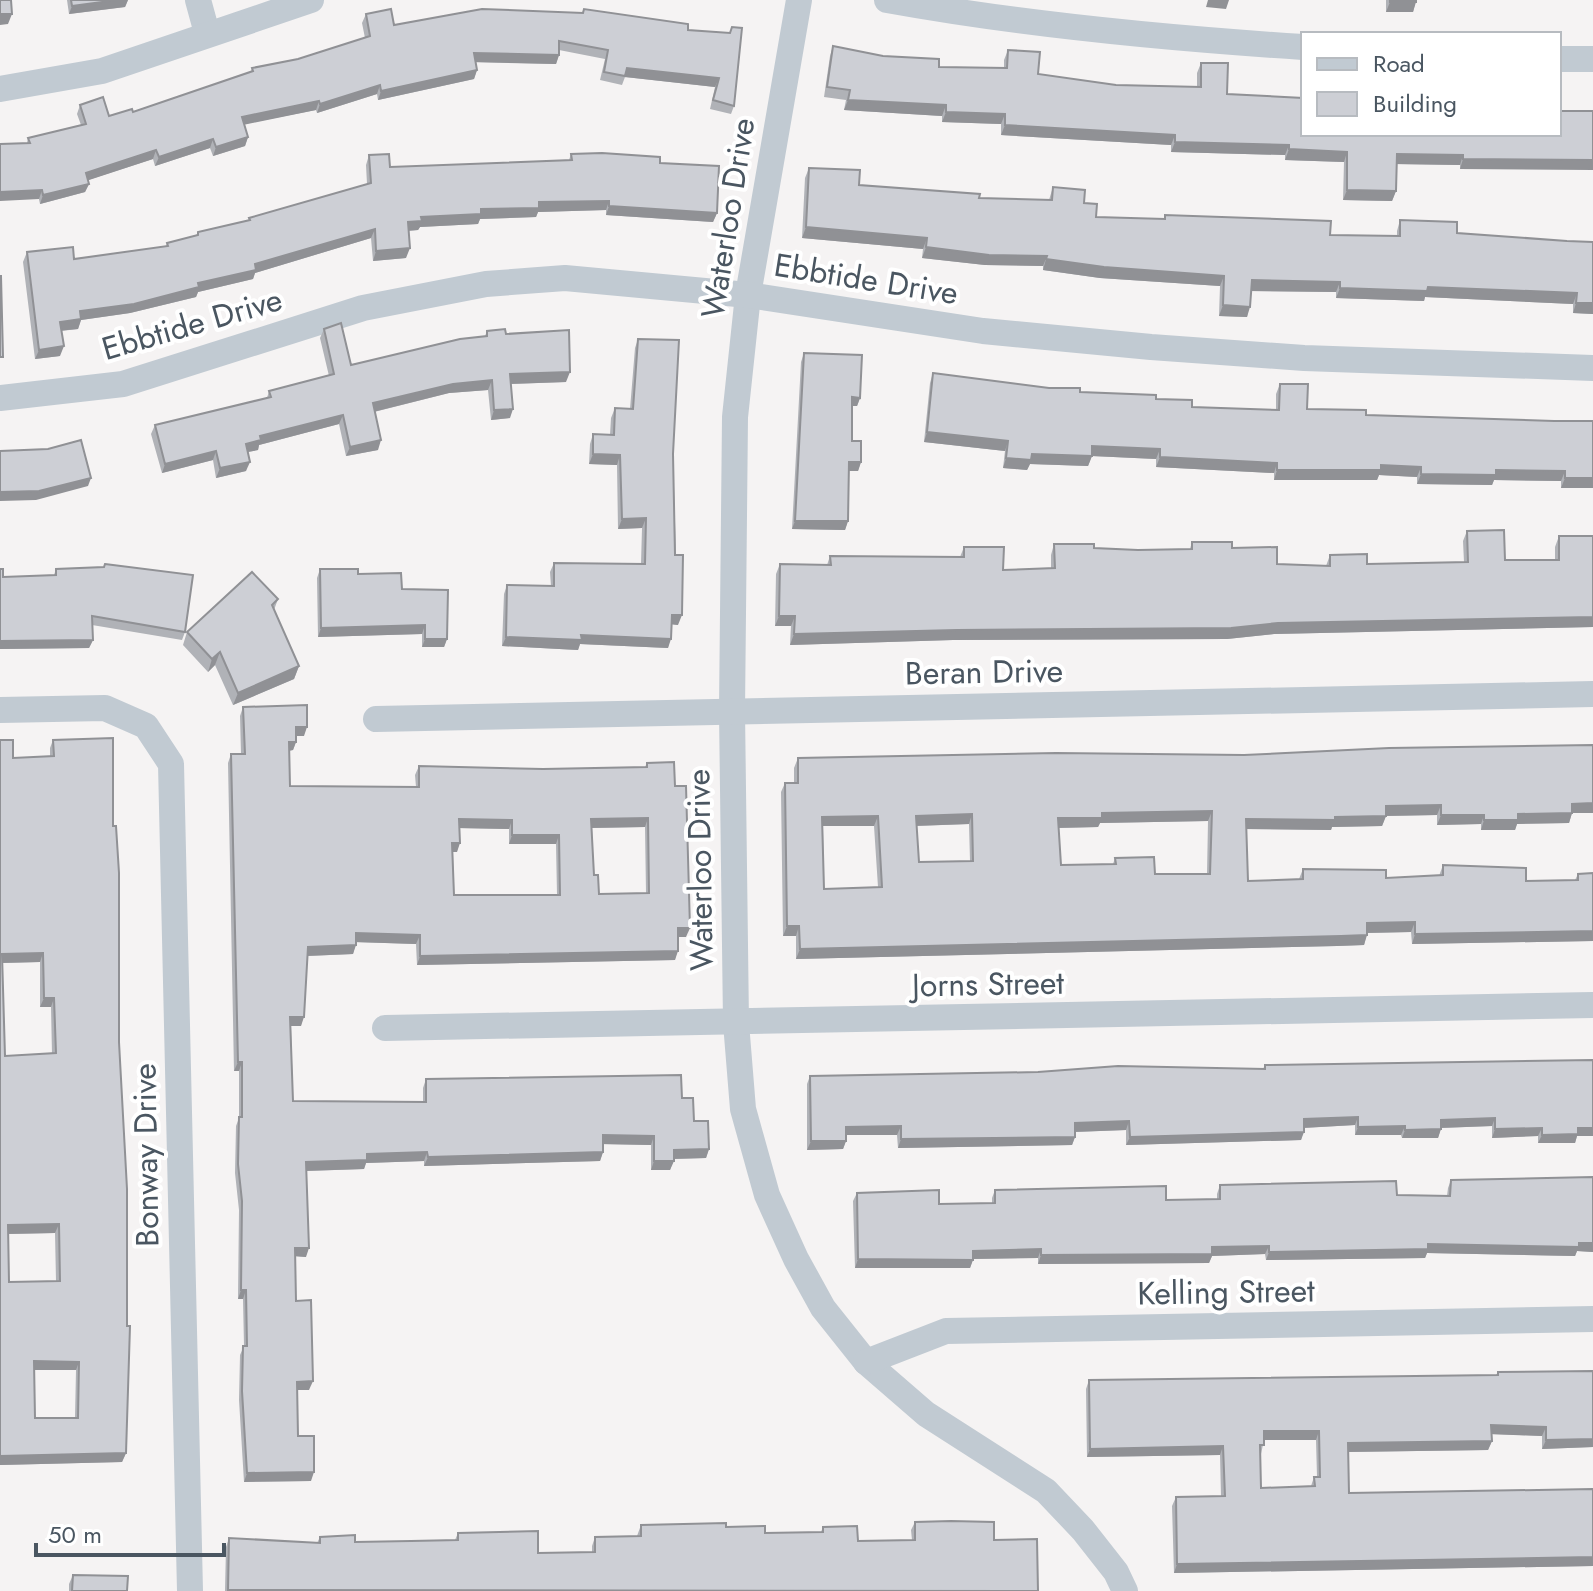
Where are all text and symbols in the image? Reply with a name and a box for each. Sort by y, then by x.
legend [1301,32,1561,136]
text: Road [1373,46,1425,81]
text: Building [1373,86,1457,121]
street label: Waterloo Drive [689,115,767,321]
street label: Ebbtide Drive [771,242,961,316]
street label: Ebbtide Drive [96,276,288,372]
street label: Beran Drive [904,648,1064,696]
street label: Waterloo Drive [675,769,725,971]
street label: Jorns Street [908,960,1065,1008]
street label: Bonway Drive [121,1063,171,1247]
street label: Kelling Street [1137,1267,1316,1317]
scale bar [36,1507,224,1557]
text: 50 m [48,1517,102,1552]

